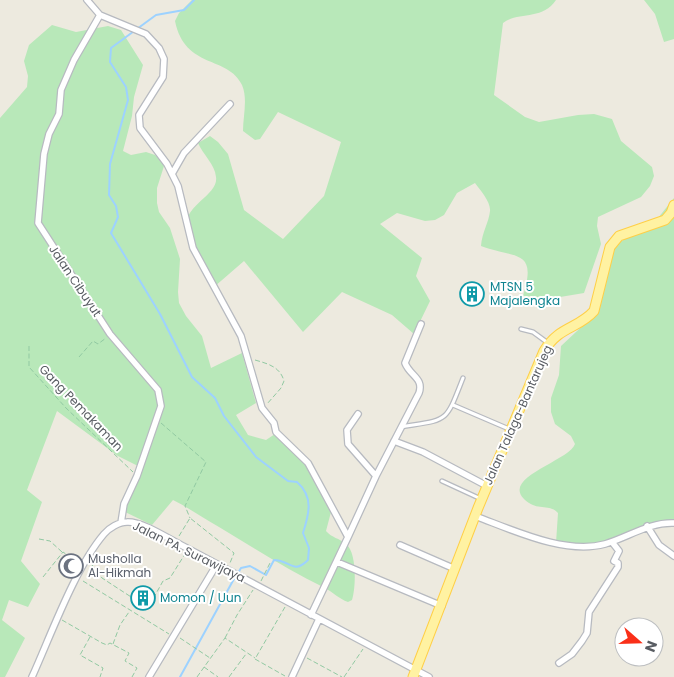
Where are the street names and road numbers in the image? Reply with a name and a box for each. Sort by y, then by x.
street label: Jalan Cibuyut [45,241,106,320]
street label: Jalan Talaga-Bantarujeg [479,342,556,487]
street label: Gang Pemakaman [36,361,127,454]
street label: Jalan PA. Surawijaya [130,517,248,586]

